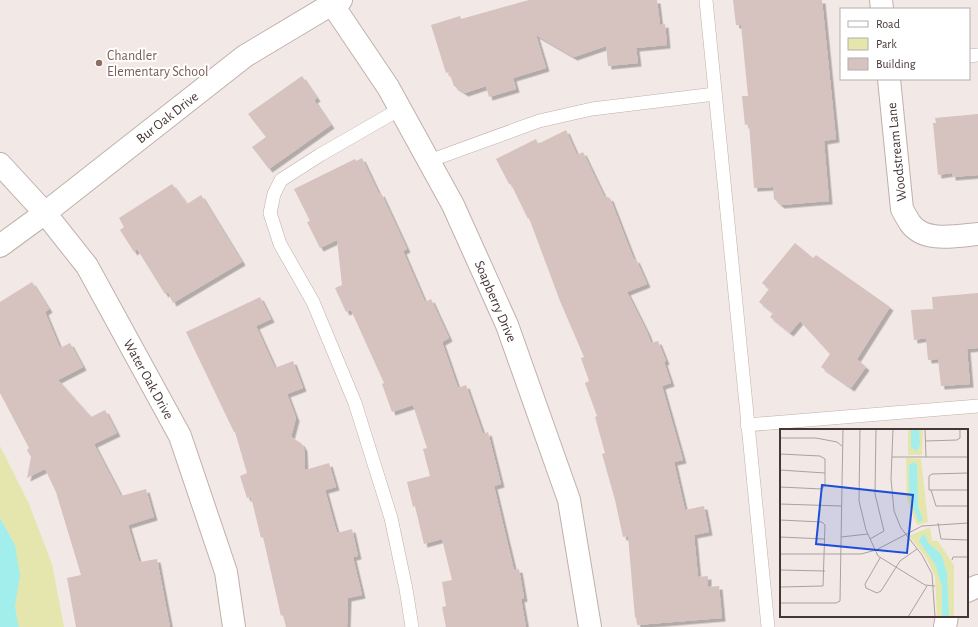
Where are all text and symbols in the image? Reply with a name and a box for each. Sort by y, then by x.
legend [840,8,970,80]
text: Road [876,18,900,30]
text: Park [876,38,897,50]
place label: Chandler Elementary School [107,49,209,79]
marker: Chandler Elementary School [94,58,104,68]
text: Building [876,58,916,70]
street label: Bur Oak Drive [134,89,201,146]
street label: Woodstream Lane [885,102,909,202]
street label: Soapberry Drive [472,259,519,344]
street label: Water Oak Drive [120,337,176,422]
inset map [780,429,968,617]

